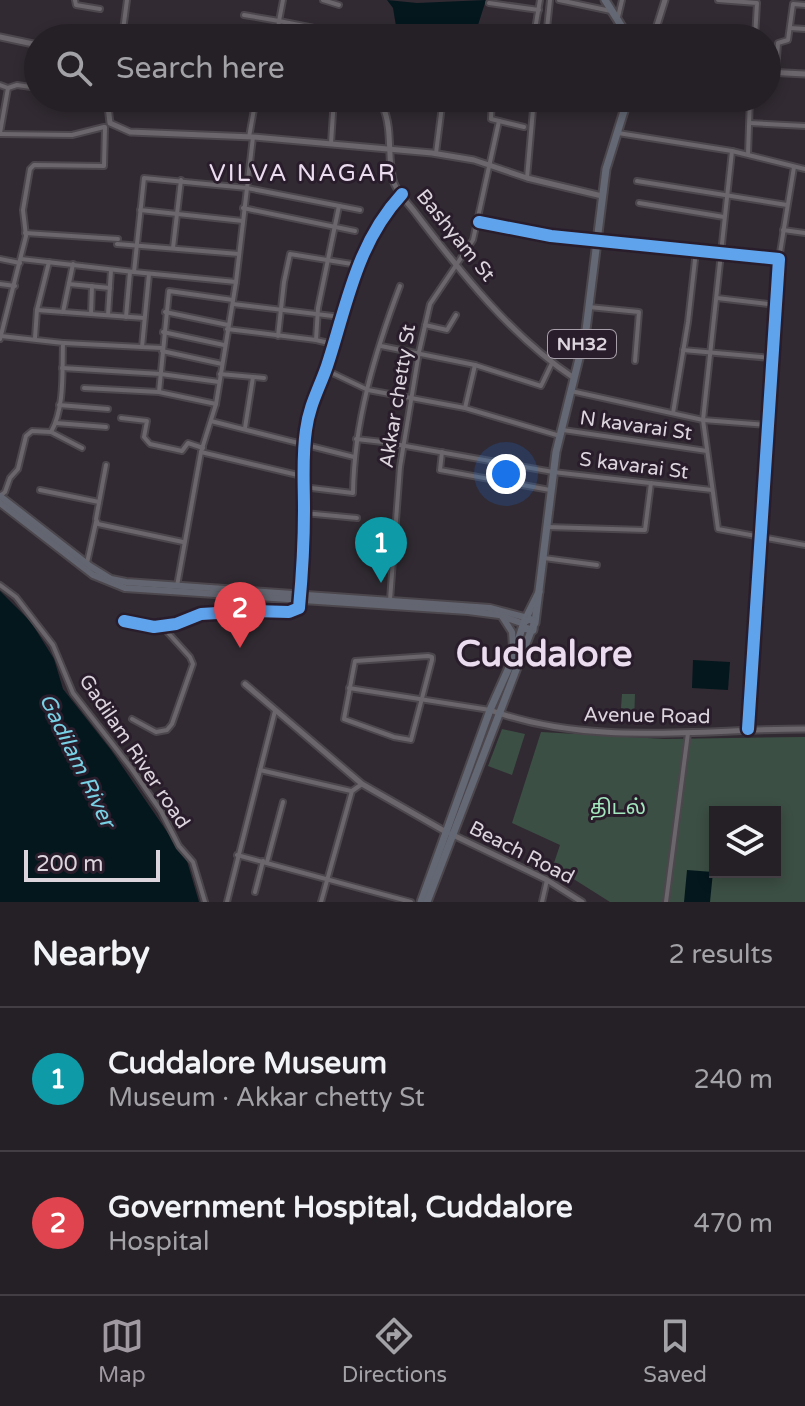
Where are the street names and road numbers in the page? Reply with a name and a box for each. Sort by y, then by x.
street label: Bashyam St [411,185,500,287]
street label: Akkar chetty St [375,322,421,470]
road number: NH32 [548,330,616,358]
street label: N kavarai St [578,406,694,446]
street label: S kavarai St [578,447,690,485]
street label: Gadilam River road [74,669,196,833]
street label: Avenue Road [583,703,711,729]
street label: Beach Road [465,816,578,890]

